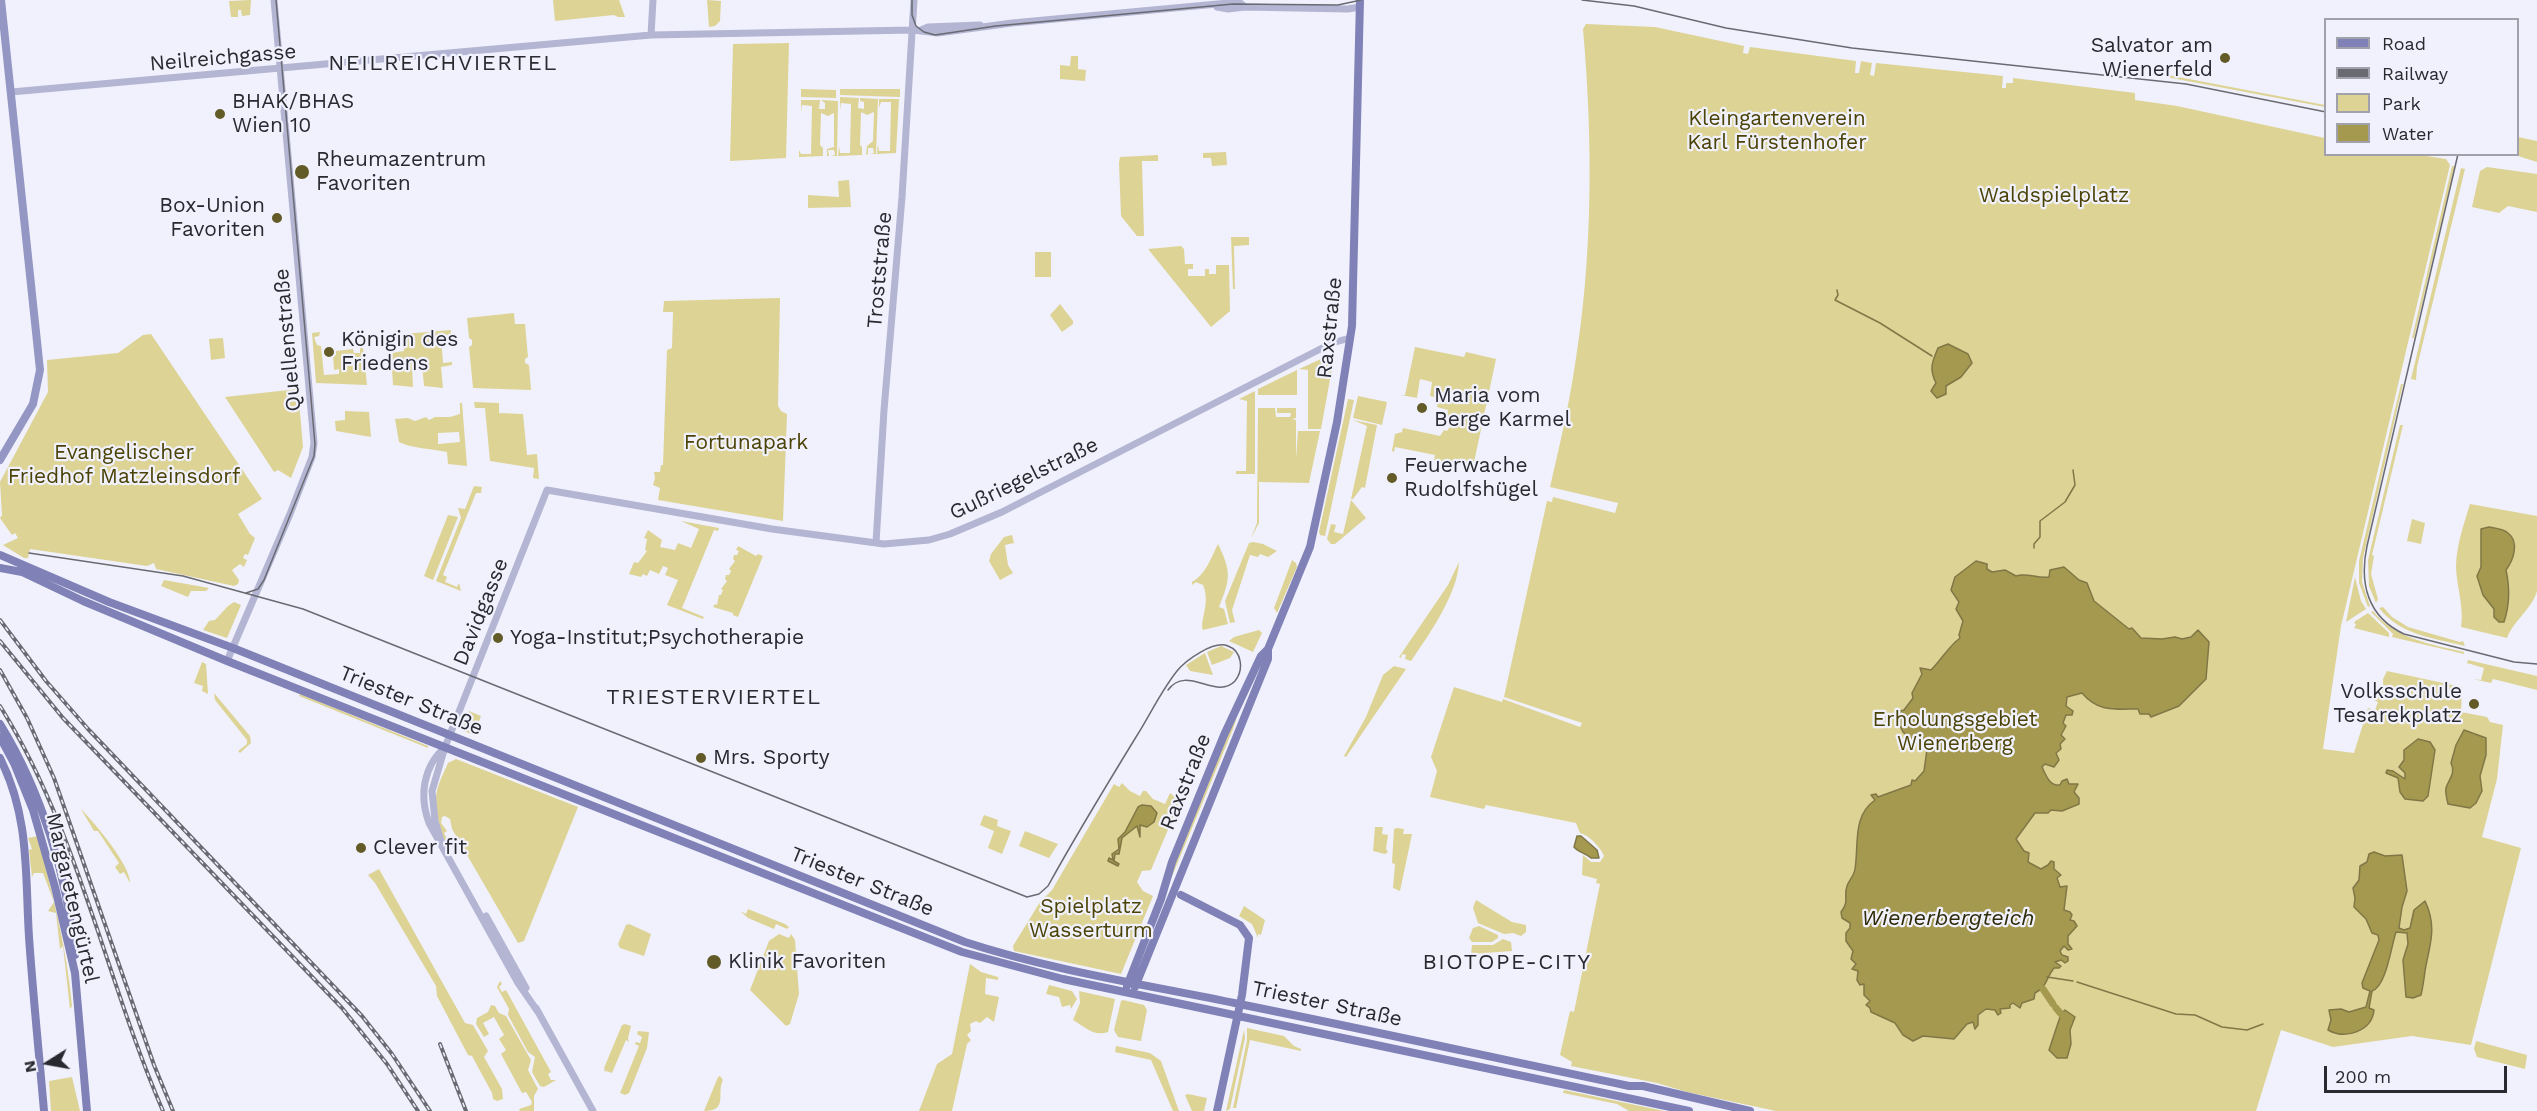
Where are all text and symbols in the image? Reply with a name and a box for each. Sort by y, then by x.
legend [2324,18,2519,156]
place label: Salvator am Wienerfeld [2091,33,2213,83]
text: Road [2382,33,2426,54]
street label: Neilreichgasse [148,39,298,77]
district label: NEILREICHVIERTEL [328,51,558,77]
marker: Salvator am Wienerfeld [2218,51,2232,65]
text: Railway [2382,63,2448,84]
place label: BHAK/BHAS Wien 10 [232,89,354,139]
text: Park [2382,93,2421,114]
park label: Kleingartenverein Karl Fürstenhofer [1687,106,1867,156]
marker: BHAK/BHAS Wien 10 [213,107,227,121]
text: Water [2382,123,2434,144]
place label: Rheumazentrum Favoriten [316,147,486,197]
marker: Rheumazentrum Favoriten [293,163,311,181]
park label: Waldspielplatz [1979,183,2129,209]
place label: Box-Union Favoriten [159,193,265,243]
marker: Box-Union Favoriten [270,211,284,225]
street label: Troststraße [862,211,898,329]
street label: Quellenstraße [269,267,307,413]
street label: Raxstraße [1312,276,1348,380]
place label: Königin des Friedens [341,327,458,377]
marker: Königin des Friedens [322,345,336,359]
place label: Maria vom Berge Karmel [1434,383,1571,433]
marker: Maria vom Berge Karmel [1415,401,1429,415]
park label: Fortunapark [684,430,808,456]
street label: Gußriegelstraße [946,432,1102,526]
park label: Evangelischer Friedhof Matzleinsdorf [8,440,240,490]
place label: Feuerwache Rudolfshügel [1404,453,1538,503]
marker: Feuerwache Rudolfshügel [1385,471,1399,485]
street label: Davidgasse [448,555,514,669]
place label: Yoga-Institut;Psychotherapie [510,625,804,651]
marker: Yoga-Institut;Psychotherapie [491,631,505,645]
street label: Triester Straße [335,661,487,741]
place label: Volksschule Tesarekplatz [2333,679,2462,729]
district label: TRIESTERVIERTEL [606,685,822,711]
marker: Volksschule Tesarekplatz [2467,697,2481,711]
park label: Erholungsgebiet Wienerberg [1873,707,2037,757]
street label: Raxstraße [1155,730,1217,834]
place label: Mrs. Sporty [713,745,829,771]
marker: Mrs. Sporty [694,751,708,765]
street label: Margaretengürtel [40,810,104,986]
place label: Clever fit [373,835,467,861]
marker: Clever fit [354,841,368,855]
street label: Triester Straße [786,842,938,922]
park label: Spielplatz Wasserturm [1029,894,1153,944]
water label: Wienerbergteich [1862,906,2034,932]
place label: Klinik Favoriten [728,949,886,975]
district label: BIOTOPE-CITY [1422,950,1592,976]
marker: Klinik Favoriten [705,953,723,971]
street label: Triester Straße [1250,976,1404,1032]
north arrow [18,1033,78,1093]
scale bar [2327,1054,2510,1092]
text: N [19,1059,40,1074]
text: 200 m [2335,1066,2391,1087]

